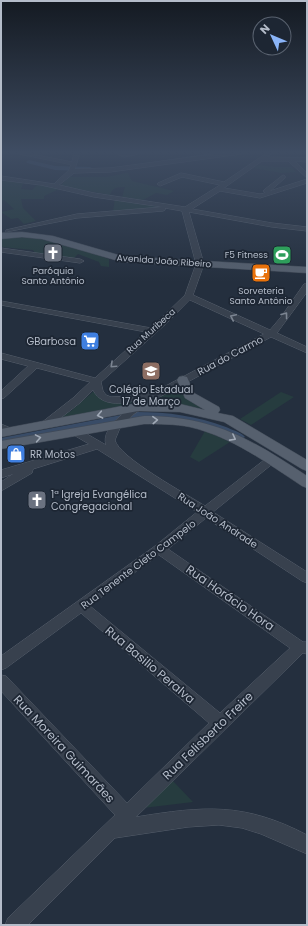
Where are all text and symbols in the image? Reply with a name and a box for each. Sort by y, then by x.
north arrow [252,16,292,56]
text: N [256,21,273,38]
church icon: Paróquia Santo Antônio [42,242,64,264]
sports icon: F5 Fitness [271,244,293,266]
place label: F5 Fitness [225,249,268,261]
street label: Avenida João Ribeiro [116,252,212,270]
cafe icon: Sorveteria Santo Antônio [250,262,272,284]
place label: Paróquia Santo Antônio [21,265,85,287]
place label: Sorveteria Santo Antônio [229,285,293,307]
street label: Rua Muribeca [124,306,178,356]
one-way arrow [281,312,288,319]
one-way arrow [230,314,238,322]
supermarket icon: GBarbosa [79,330,101,352]
street label: Rua do Carmo [195,332,266,379]
place label: GBarbosa [26,334,76,349]
school or university icon: Colégio Estadual 17 de Março [140,360,162,382]
one-way arrow [110,361,118,368]
place label: Colégio Estadual 17 de Março [109,382,193,409]
one-way arrow [97,410,103,418]
one-way arrow [152,415,158,424]
one-way arrow [229,433,236,440]
one-way arrow [35,435,41,443]
shop icon: RR Motos [5,443,27,465]
place label: RR Motos [30,447,75,462]
place label: 1ª Igreja Evangélica Congregacional [51,487,147,514]
church icon: 1ª Igreja Evangélica Congregacional [26,489,48,511]
street label: Rua João Andrade [175,489,261,552]
street label: Rua Tenente Cleto Campelo [78,516,199,613]
street label: Rua Horácio Hora [183,561,278,635]
street label: Rua Basilio Peralva [102,622,199,707]
street label: Rua Felisberto Freire [159,688,257,783]
street label: Rua Moreira Guimarães [10,691,119,806]

